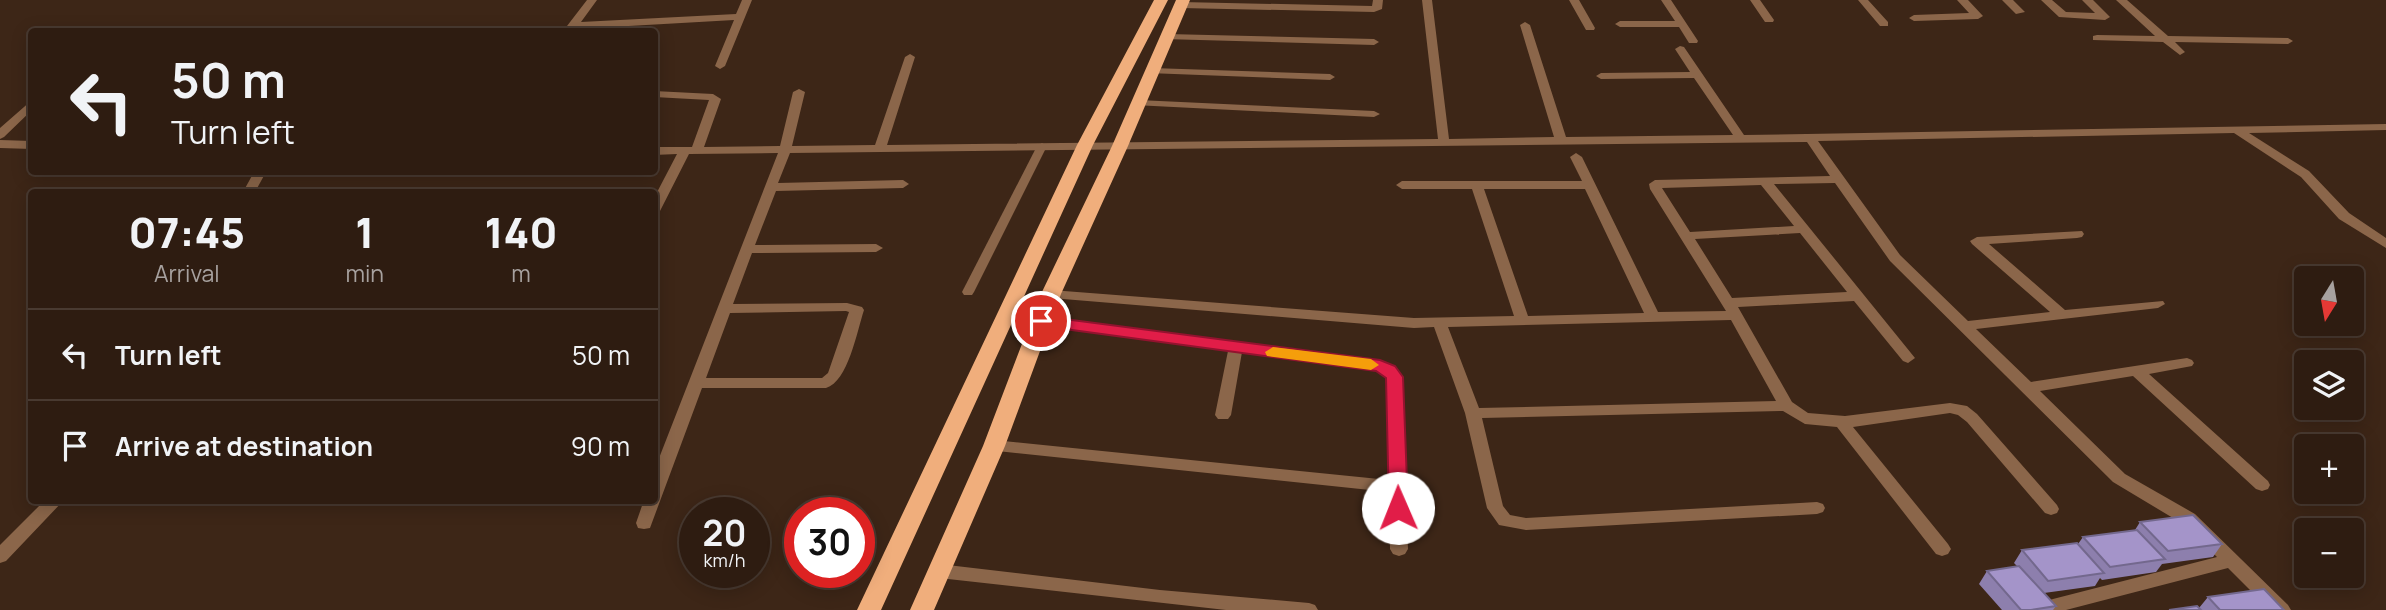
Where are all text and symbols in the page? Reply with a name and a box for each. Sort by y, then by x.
text: 50 m [171,46,286,113]
icon: left [56,56,147,147]
text: Turn left [171,110,295,154]
text: 07:45 [128,203,245,261]
text: 1 [355,203,374,261]
text: 140 [484,203,558,261]
text: Arrival [154,257,220,289]
text: min [345,257,384,289]
text: m [511,257,531,289]
north arrow [2294,266,2364,336]
map controls [2294,266,2364,588]
pin [1011,291,1071,351]
icon: arrive [1022,302,1060,340]
icon: left [56,336,94,374]
text: Turn left [115,337,222,373]
text: 50 m [572,337,630,373]
button: layers [2294,350,2364,420]
icon: arrive [56,427,94,465]
text: Arrive at destination [115,428,373,464]
text: 90 m [571,428,630,464]
button: + [2294,434,2364,504]
position arrow [1361,471,1435,545]
speed limit sign: 30 [784,497,875,588]
text: 20 [703,509,746,557]
button: − [2294,518,2364,588]
text: km/h [704,548,745,572]

